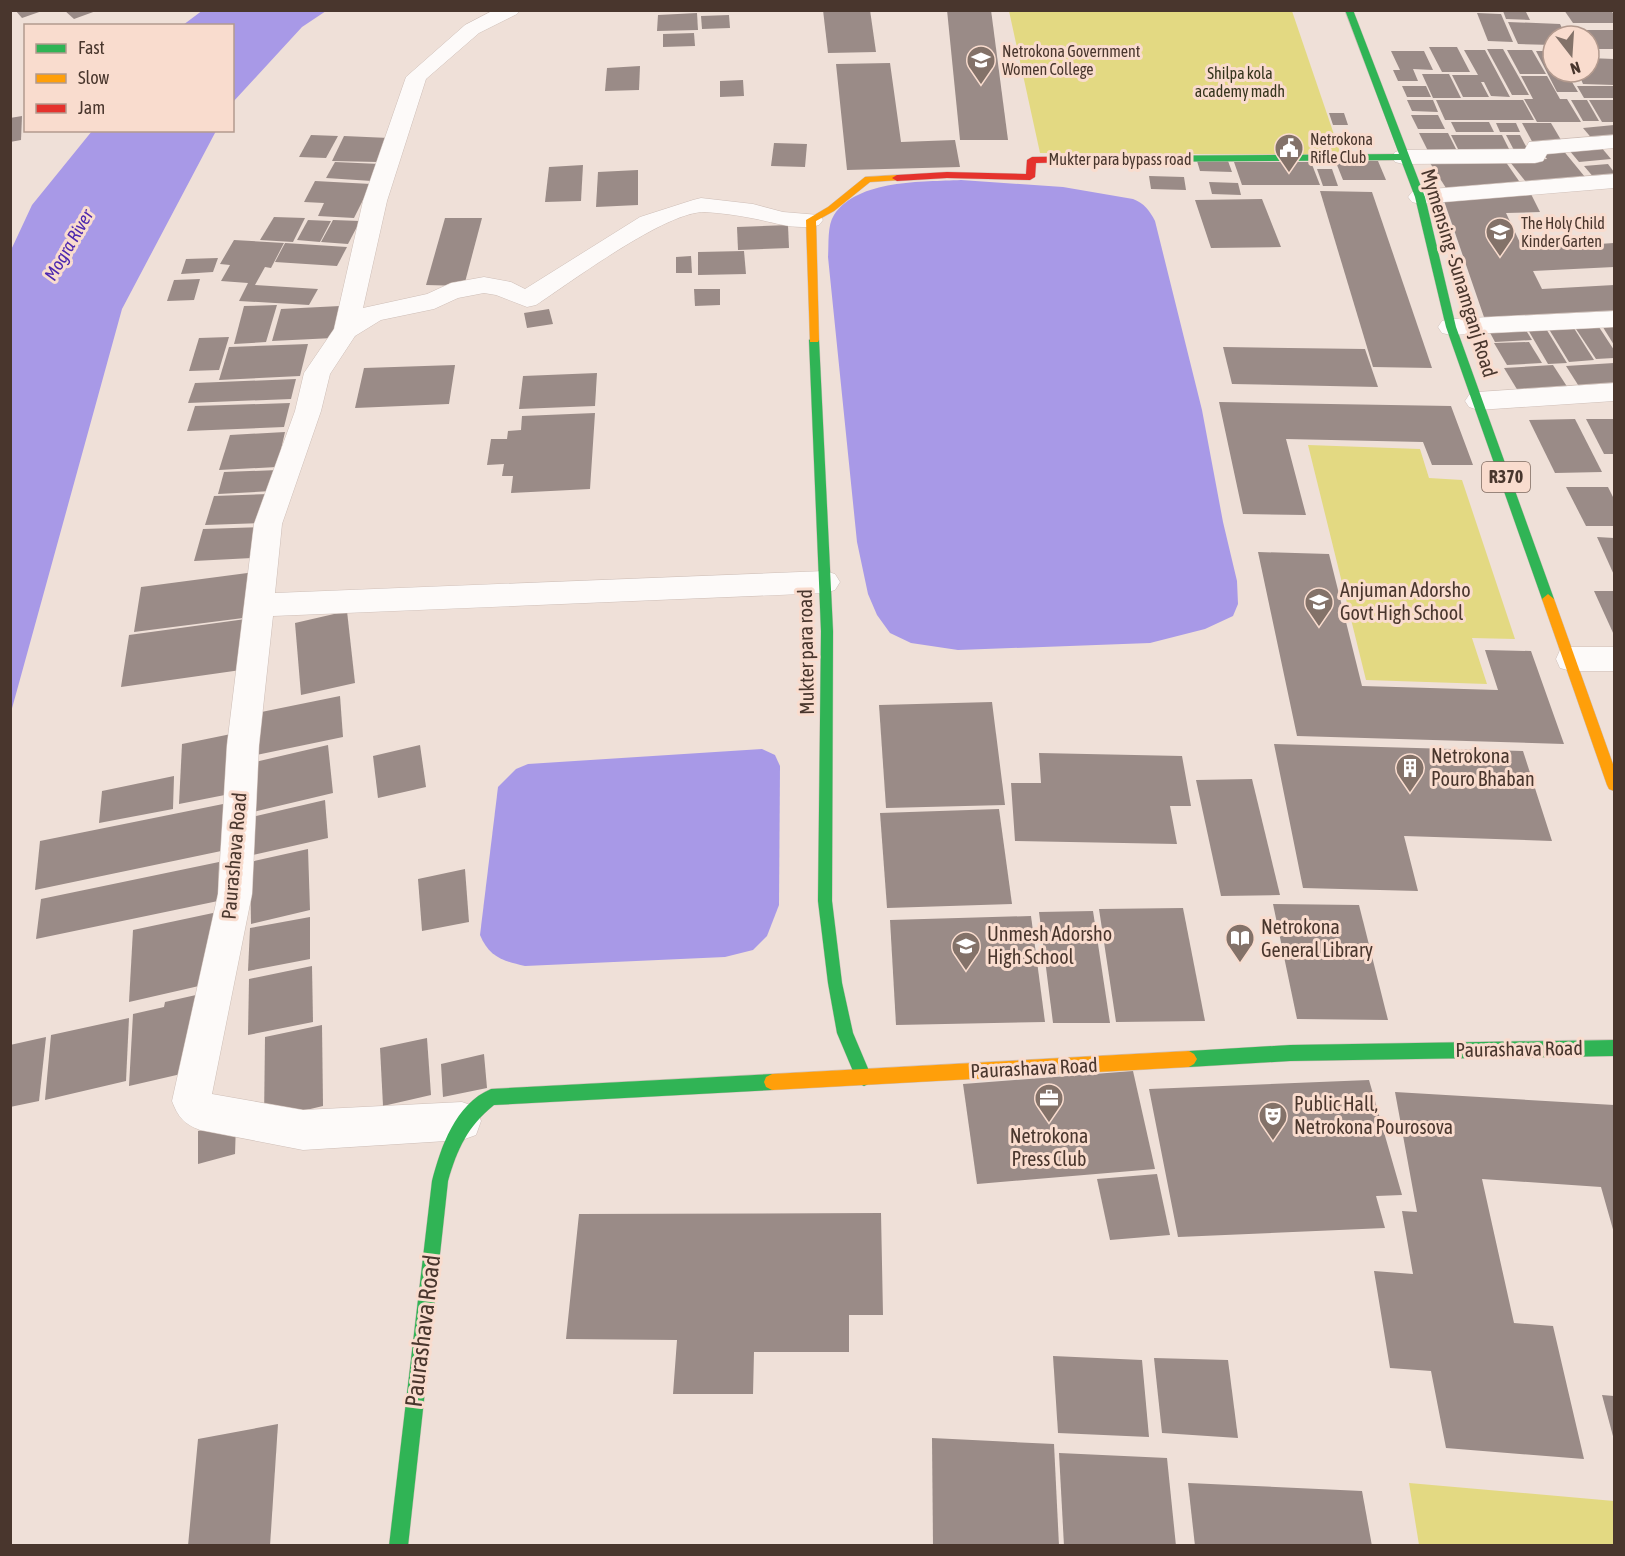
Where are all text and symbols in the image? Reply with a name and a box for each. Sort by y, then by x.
legend [24,24,234,132]
north arrow [1541,24,1601,84]
text: Fast [78,37,105,58]
place label: Netrokona Government Women College [1002,42,1141,79]
school or university icon: Netrokona Government Women College [965,44,997,86]
text: N [1568,58,1583,78]
park label: Shilpa kola academy madh [1195,64,1285,101]
text: Slow [78,67,109,88]
text: Jam [78,97,105,118]
place label: Netrokona Rifle Club [1310,130,1373,166]
public building icon: Netrokona Rifle Club [1273,132,1305,174]
street label: Mukter para bypass road [1049,150,1191,169]
street label: Mymensing -Sunamganj Road [1417,166,1502,380]
water label: Mogra River [40,205,98,284]
place label: The Holy Child Kinder Garten [1521,214,1605,250]
school or university icon: The Holy Child Kinder Garten [1484,216,1516,258]
road number: R370 [1482,462,1530,492]
place label: Anjuman Adorsho Govt High School [1340,578,1471,624]
school or university icon: Anjuman Adorsho Govt High School [1303,586,1335,628]
street label: Mukter para road [793,589,818,715]
place label: Netrokona Pouro Bhaban [1431,744,1535,790]
building icon: Netrokona Pouro Bhaban [1394,752,1426,794]
street label: Paurashava Road [216,791,251,920]
place label: Netrokona General Library [1261,915,1373,961]
place label: Unmesh Adorsho High School [987,922,1112,968]
library icon: Netrokona General Library [1224,922,1256,964]
school or university icon: Unmesh Adorsho High School [950,930,982,972]
street label: Paurashava Road [1455,1036,1583,1061]
street label: Paurashava Road [970,1053,1098,1082]
office icon: Netrokona Press Club [1033,1082,1065,1124]
place label: Public Hall, Netrokona Pourosova [1294,1092,1453,1138]
theatre icon: Public Hall, Netrokona Pourosova [1257,1100,1289,1142]
place label: Netrokona Press Club [1010,1124,1088,1170]
street label: Paurashava Road [400,1253,445,1409]

